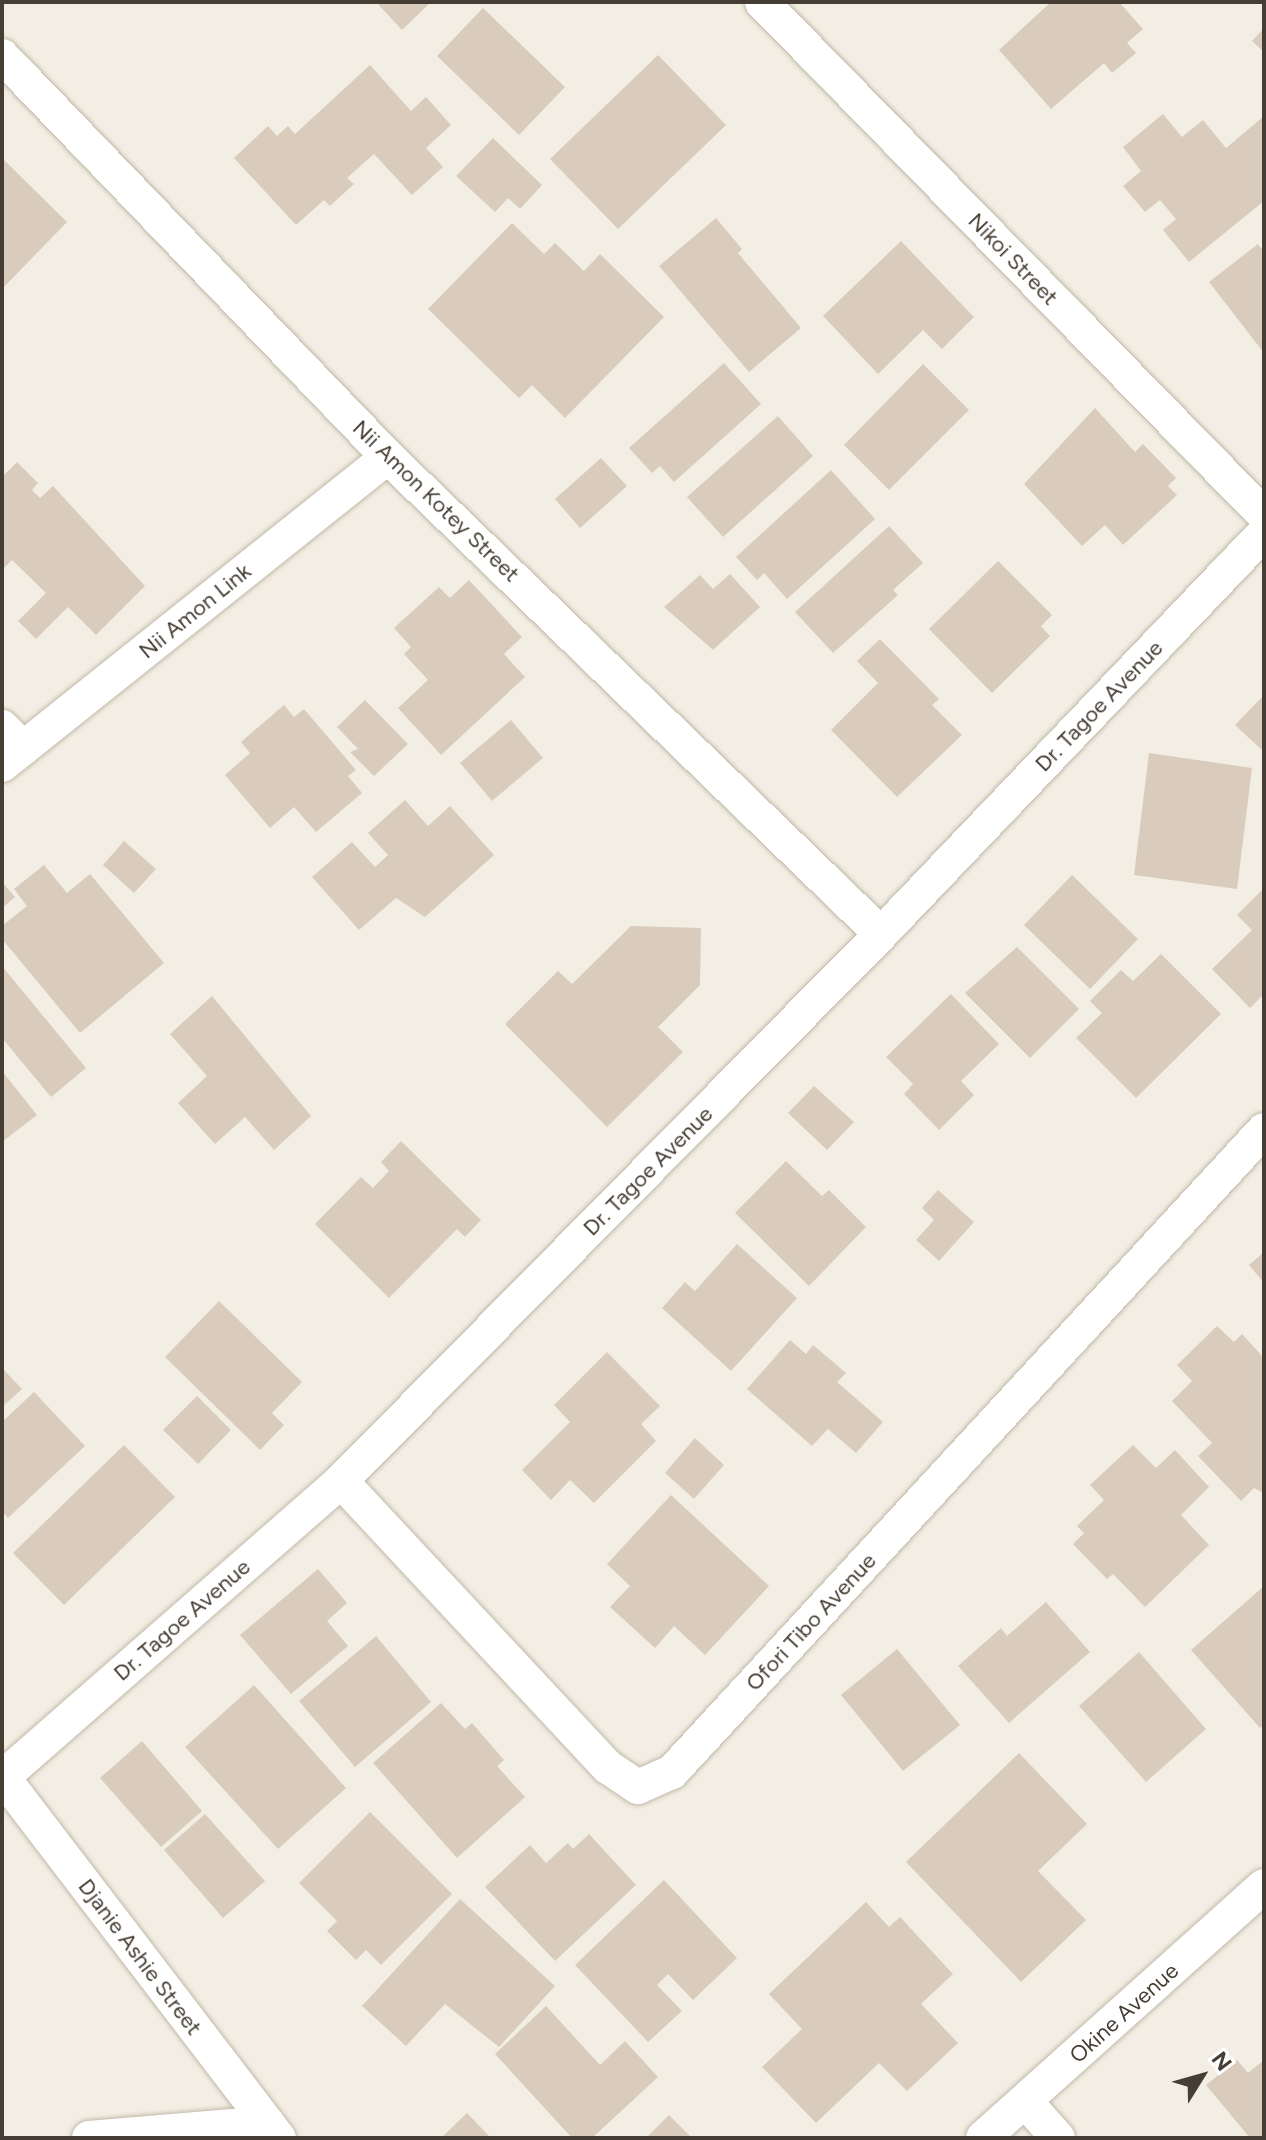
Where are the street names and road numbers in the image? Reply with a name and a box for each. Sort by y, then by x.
street label: Nikoi Street [963,208,1063,310]
street label: Nii Amon Kotey Street [347,415,525,587]
street label: Nii Amon Link [134,558,256,664]
street label: Dr. Tagoe Avenue [1030,635,1168,777]
street label: Dr. Tagoe Avenue [578,1101,718,1241]
street label: Ofori Tibo Avenue [740,1548,882,1696]
street label: Dr. Tagoe Avenue [108,1554,256,1686]
street label: Djanie Ashie Street [73,1874,207,2040]
street label: Okine Avenue [1064,1957,1184,2069]

